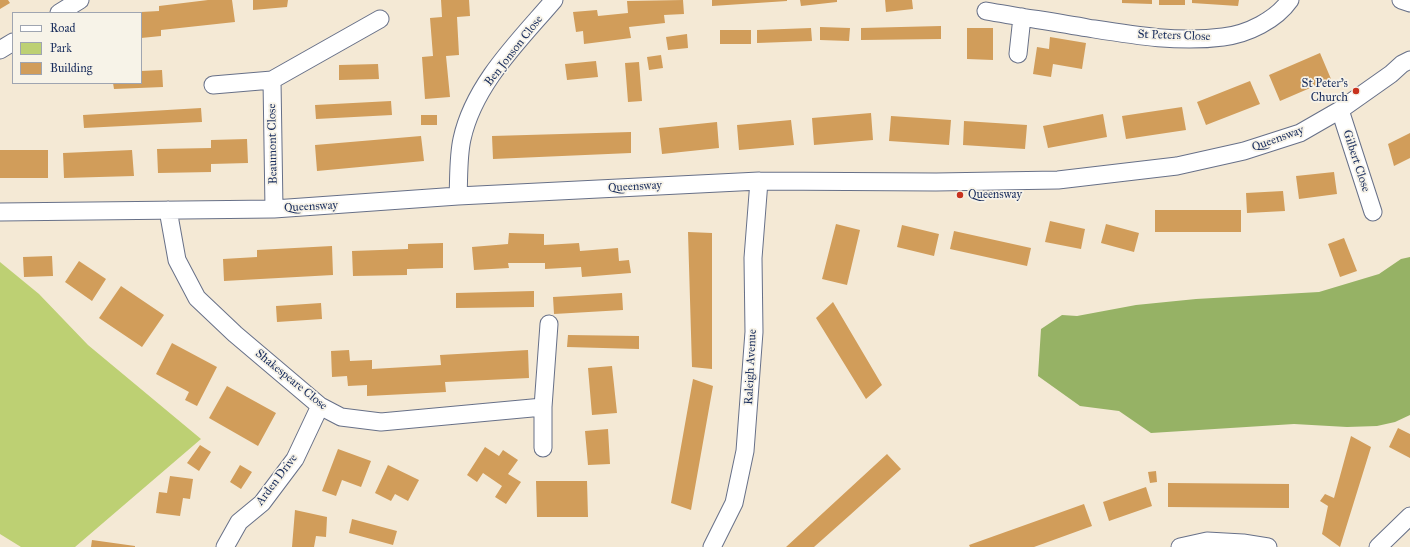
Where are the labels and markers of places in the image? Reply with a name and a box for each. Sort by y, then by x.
place label: St Peter's Church [1302,77,1348,105]
marker: St Peter's Church [1351,86,1361,96]
place label: Queensway [968,188,1022,202]
marker: Queensway [955,190,965,200]

